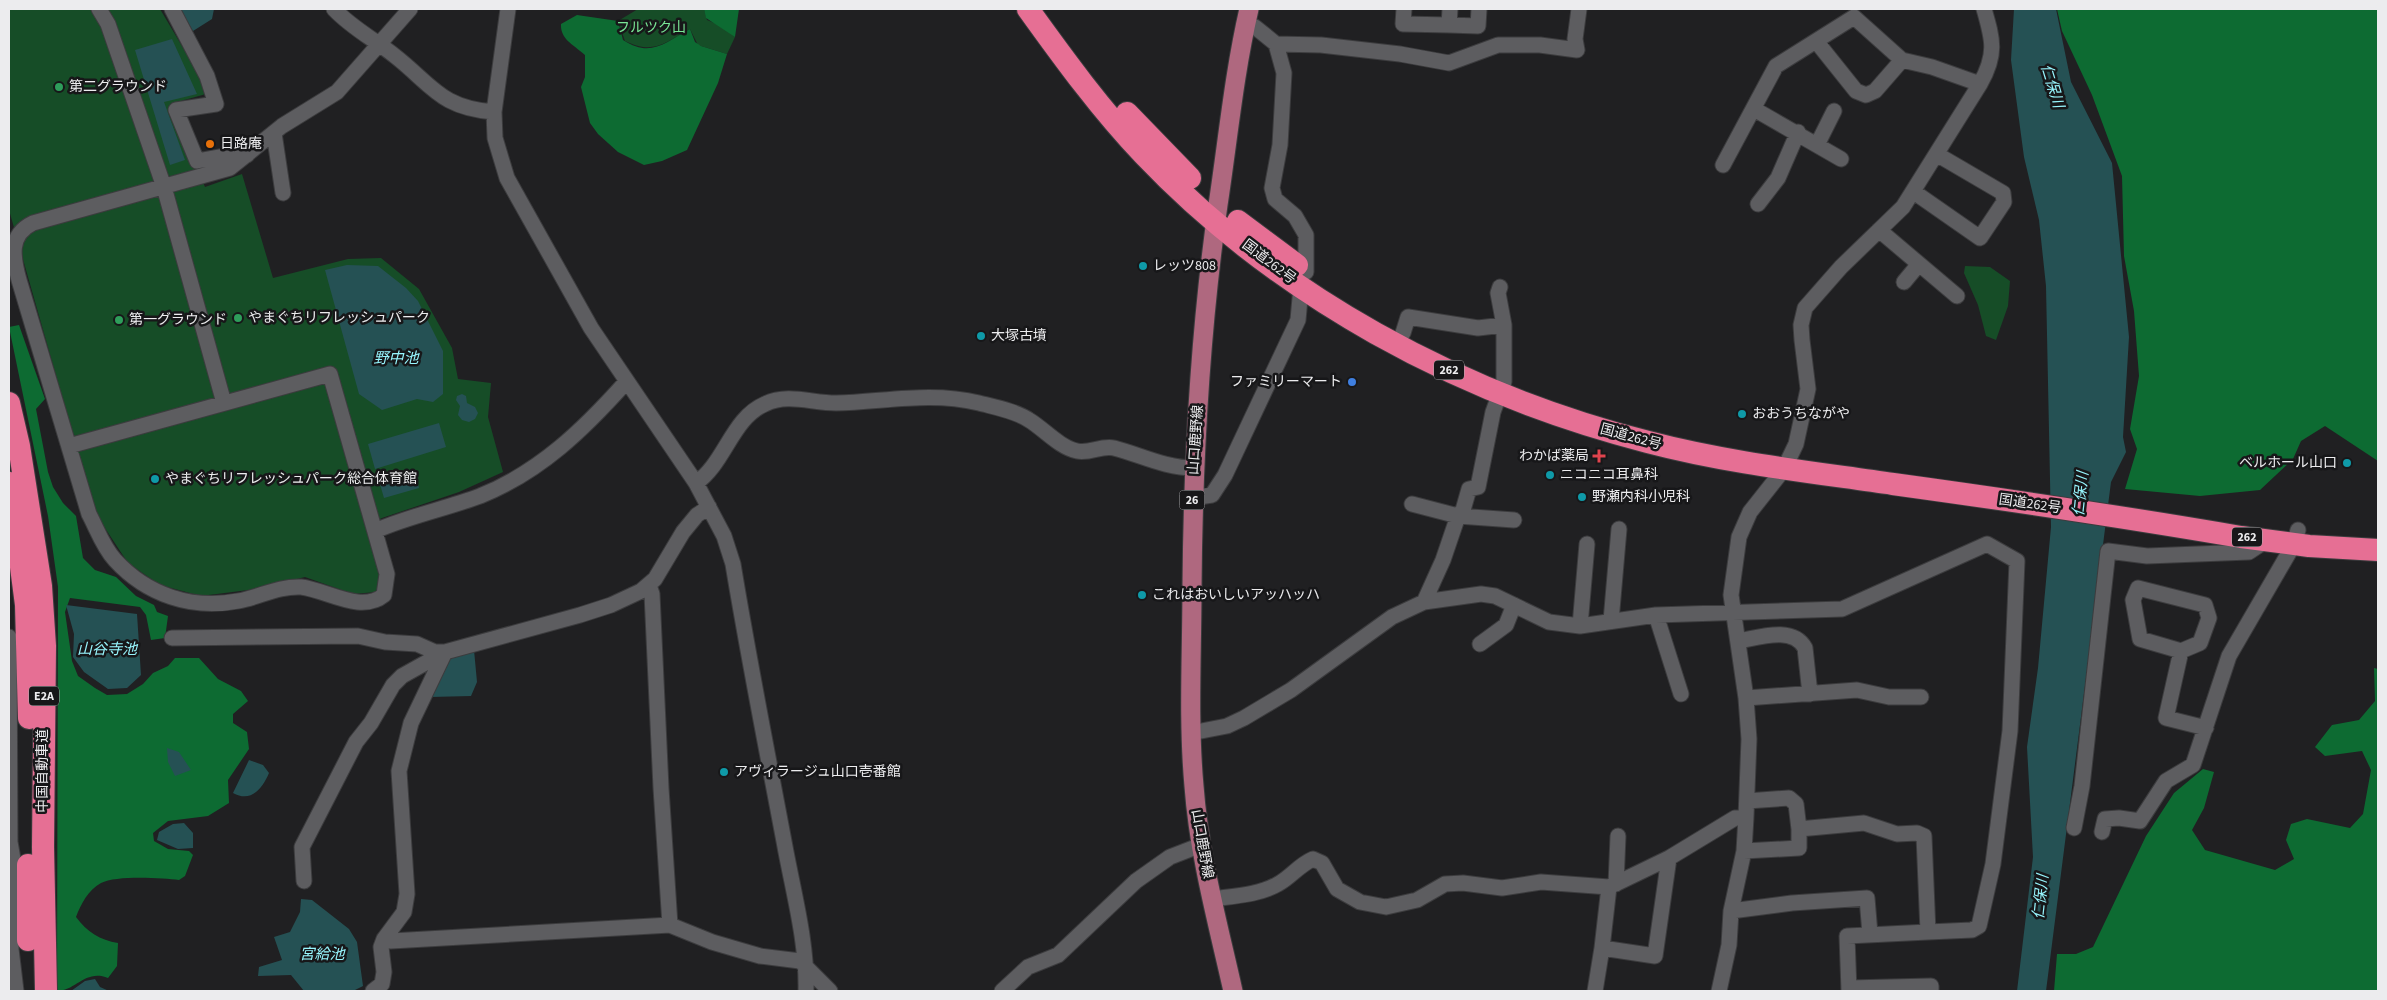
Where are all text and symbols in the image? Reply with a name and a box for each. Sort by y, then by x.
park label: フルツク山 [616,18,686,38]
water label: 仁保川 [2035,61,2069,112]
place label: 第二グラウンド [69,77,167,97]
marker: 第二グラウンド [53,81,65,93]
place label: 日路庵 [220,134,262,154]
marker: 日路庵 [204,138,216,150]
street label: 国道262号 [1238,235,1300,289]
place label: レッツ808 [1153,256,1216,276]
marker: レッツ808 [1137,260,1149,272]
place label: やまぐちリフレッシュパーク [248,308,430,328]
place label: 第一グラウンド [129,310,227,330]
marker: やまぐちリフレッシュパーク [232,312,244,324]
marker: 第一グラウンド [113,314,125,326]
place label: 大塚古墳 [991,326,1047,346]
marker: 大塚古墳 [975,330,987,342]
water label: 野中池 [373,348,420,369]
road number: 262 [1434,360,1464,380]
place label: ファミリーマート [1230,372,1342,392]
marker: ファミリーマート [1346,376,1358,388]
street label: 山口鹿野線 [1184,404,1208,476]
place label: おおうちながや [1752,404,1850,424]
marker: おおうちながや [1736,408,1748,420]
street label: 国道262号 [1598,419,1664,455]
place label: わかば薬局 [1519,446,1589,466]
marker: わかば薬局 [1593,450,1605,462]
place label: ベルホール山口 [2239,453,2337,473]
marker: ベルホール山口 [2341,457,2353,469]
place label: ニコニコ耳鼻科 [1560,465,1658,485]
place label: やまぐちリフレッシュパーク総合体育館 [165,469,417,489]
marker: ニコニコ耳鼻科 [1544,469,1556,481]
water label: 仁保川 [2068,469,2094,517]
marker: やまぐちリフレッシュパーク総合体育館 [149,473,161,485]
place label: 野瀬内科小児科 [1592,487,1690,507]
road number: 26 [1180,490,1204,510]
street label: 国道262号 [1997,490,2063,518]
marker: 野瀬内科小児科 [1576,491,1588,503]
road number: 262 [2232,528,2262,546]
place label: これはおいしいアッハッハ [1152,585,1320,605]
marker: これはおいしいアッハッハ [1136,589,1148,601]
water label: 山谷寺池 [77,639,139,660]
road number: E2A [29,686,59,706]
street label: 中国自動車道 [33,729,53,813]
place label: アヴィラージュ山口壱番館 [734,762,901,782]
marker: アヴィラージュ山口壱番館 [718,766,730,778]
street label: 山口鹿野線 [1186,808,1218,880]
water label: 仁保川 [2028,872,2054,920]
water label: 宮給池 [299,944,346,965]

